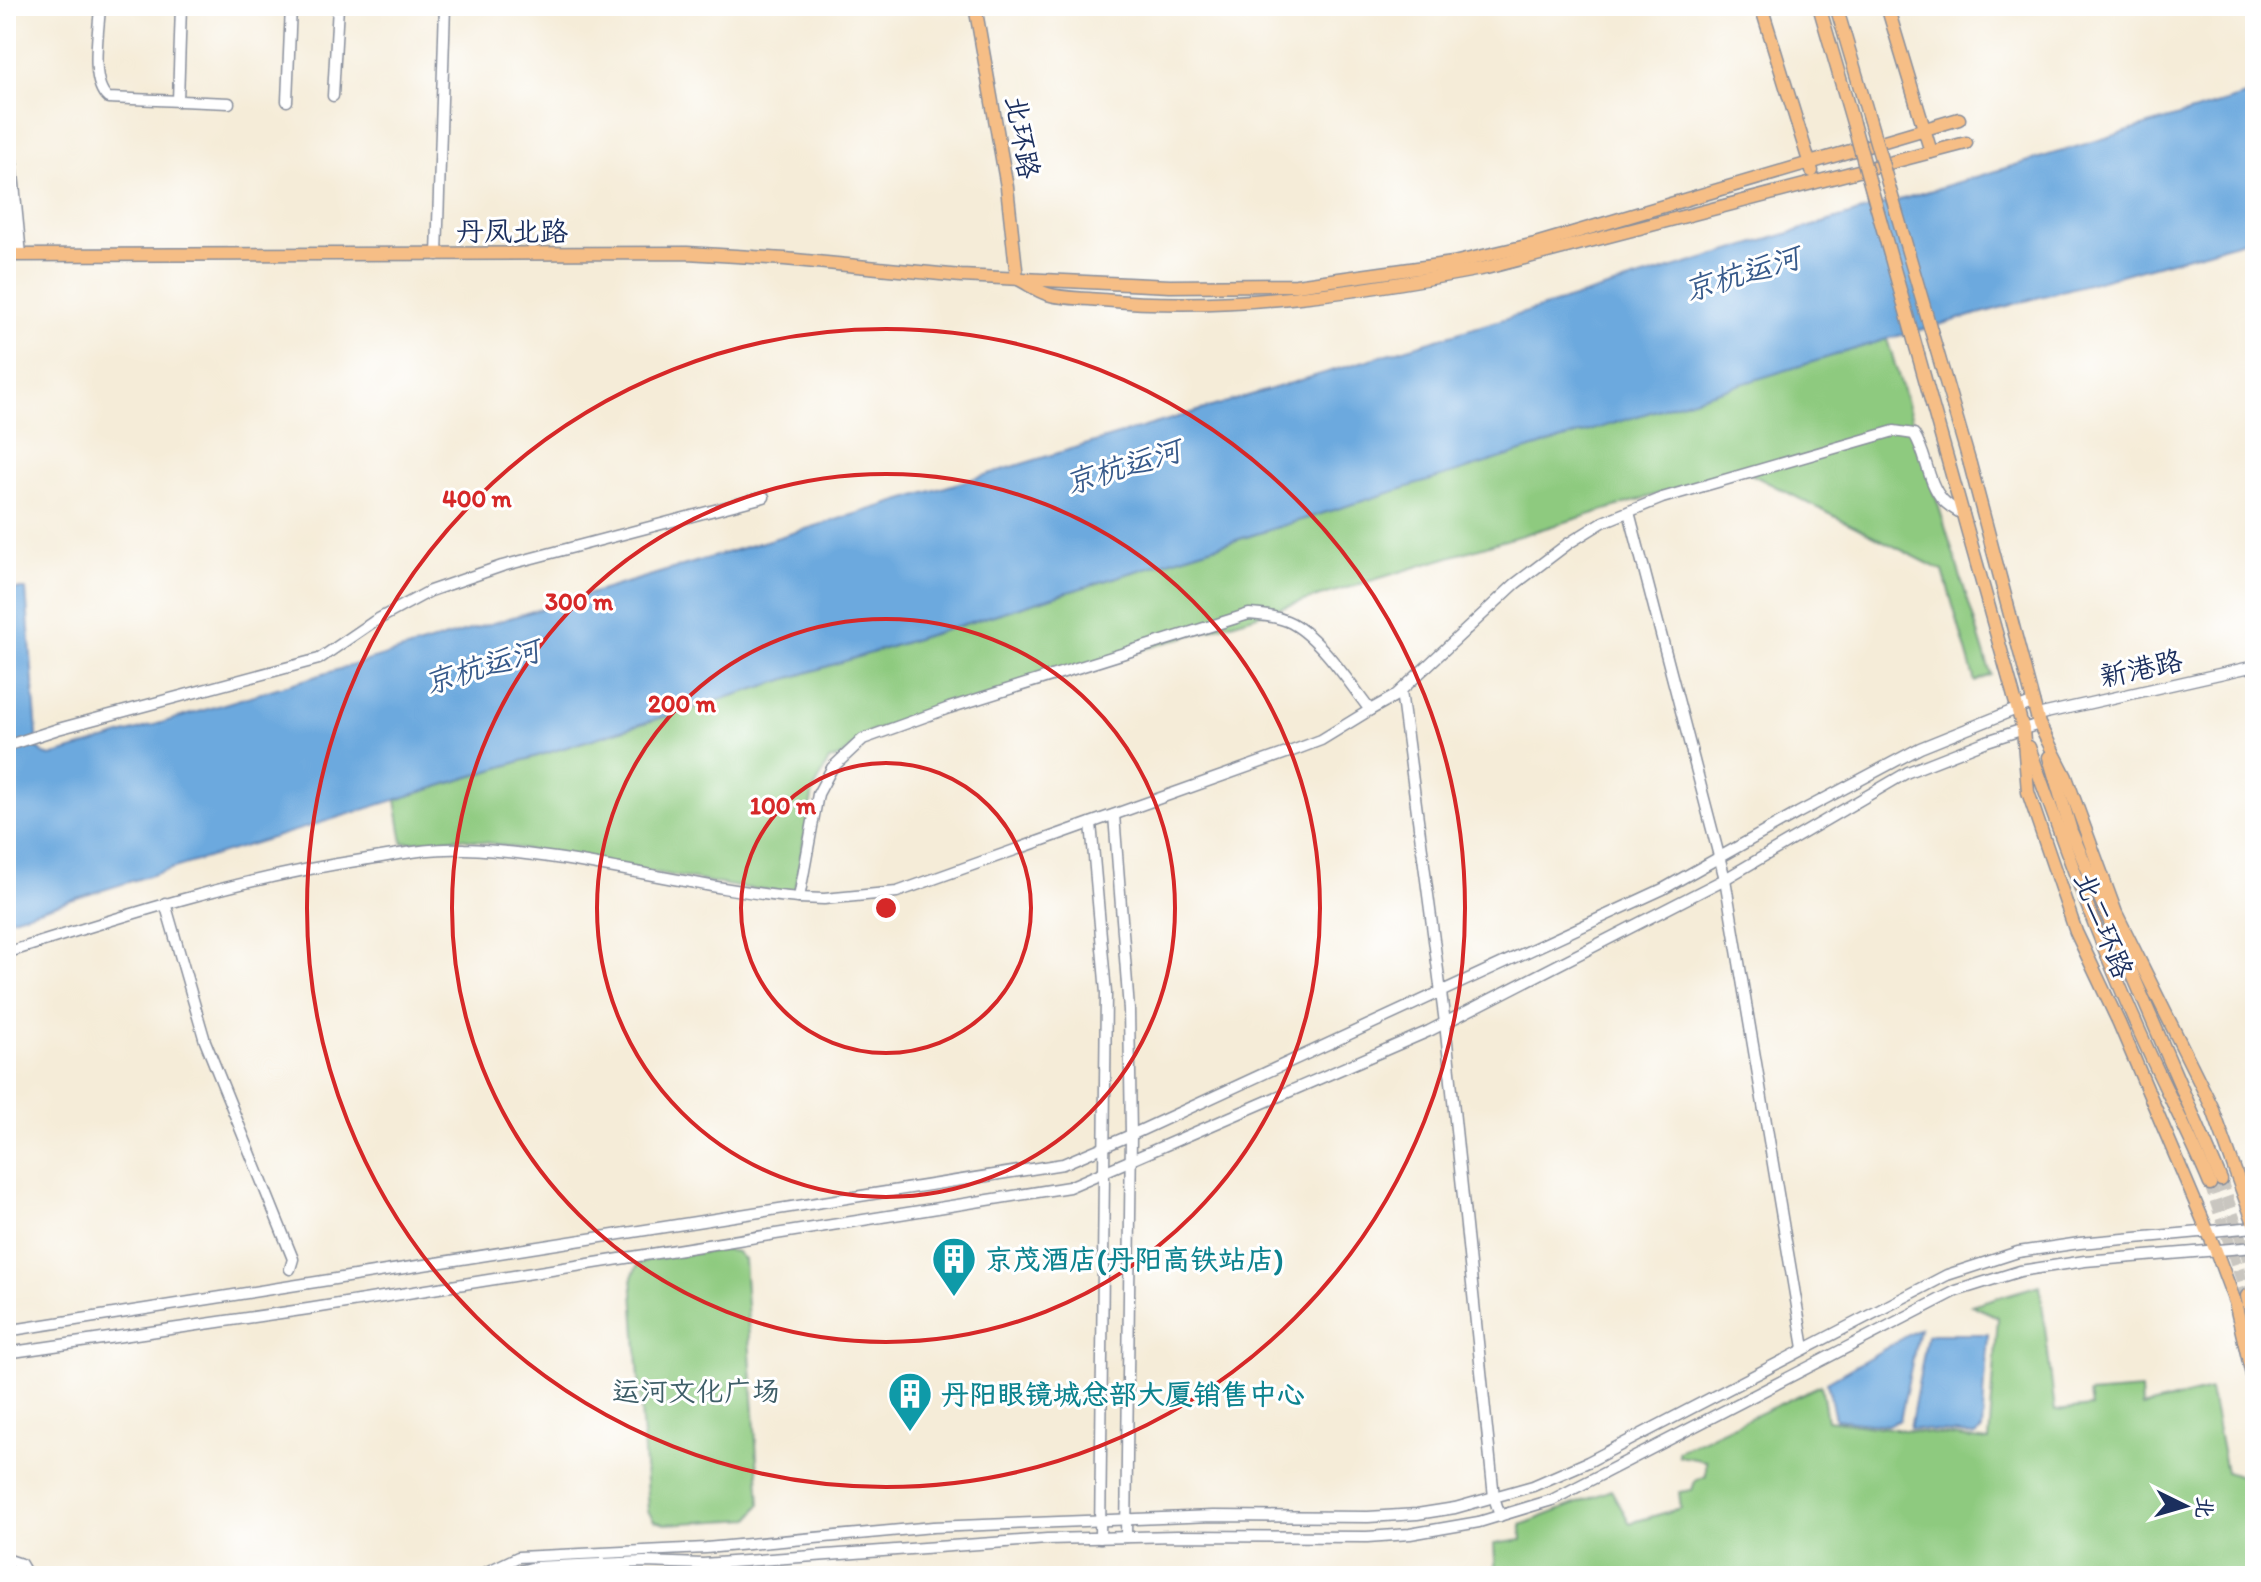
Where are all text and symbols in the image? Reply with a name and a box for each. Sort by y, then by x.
street label: 北环路 [999,93,1047,181]
street label: 丹凤北路 [456,214,568,248]
water label: 京杭运河 [1679,237,1809,309]
water label: 京杭运河 [1060,430,1190,502]
text: 400 m [442,484,513,513]
text: 300 m [545,587,614,616]
water label: 京杭运河 [419,630,549,702]
street label: 新港路 [2096,643,2186,693]
text: 200 m [648,689,717,718]
text: 100 m [750,791,817,820]
street label: 北二环路 [2067,867,2141,983]
centre of rings [872,894,900,922]
building icon: 京茂酒店(丹阳高铁站店) [930,1235,978,1298]
place label: 京茂酒店(丹阳高铁站店) [985,1242,1283,1276]
building icon: 丹阳眼镜城总部大厦销售中心 [886,1370,934,1433]
park label: 运河文化广场 [612,1374,780,1408]
place label: 丹阳眼镜城总部大厦销售中心 [941,1377,1305,1411]
north arrow [2145,1466,2225,1546]
text: 北 [2190,1496,2219,1520]

